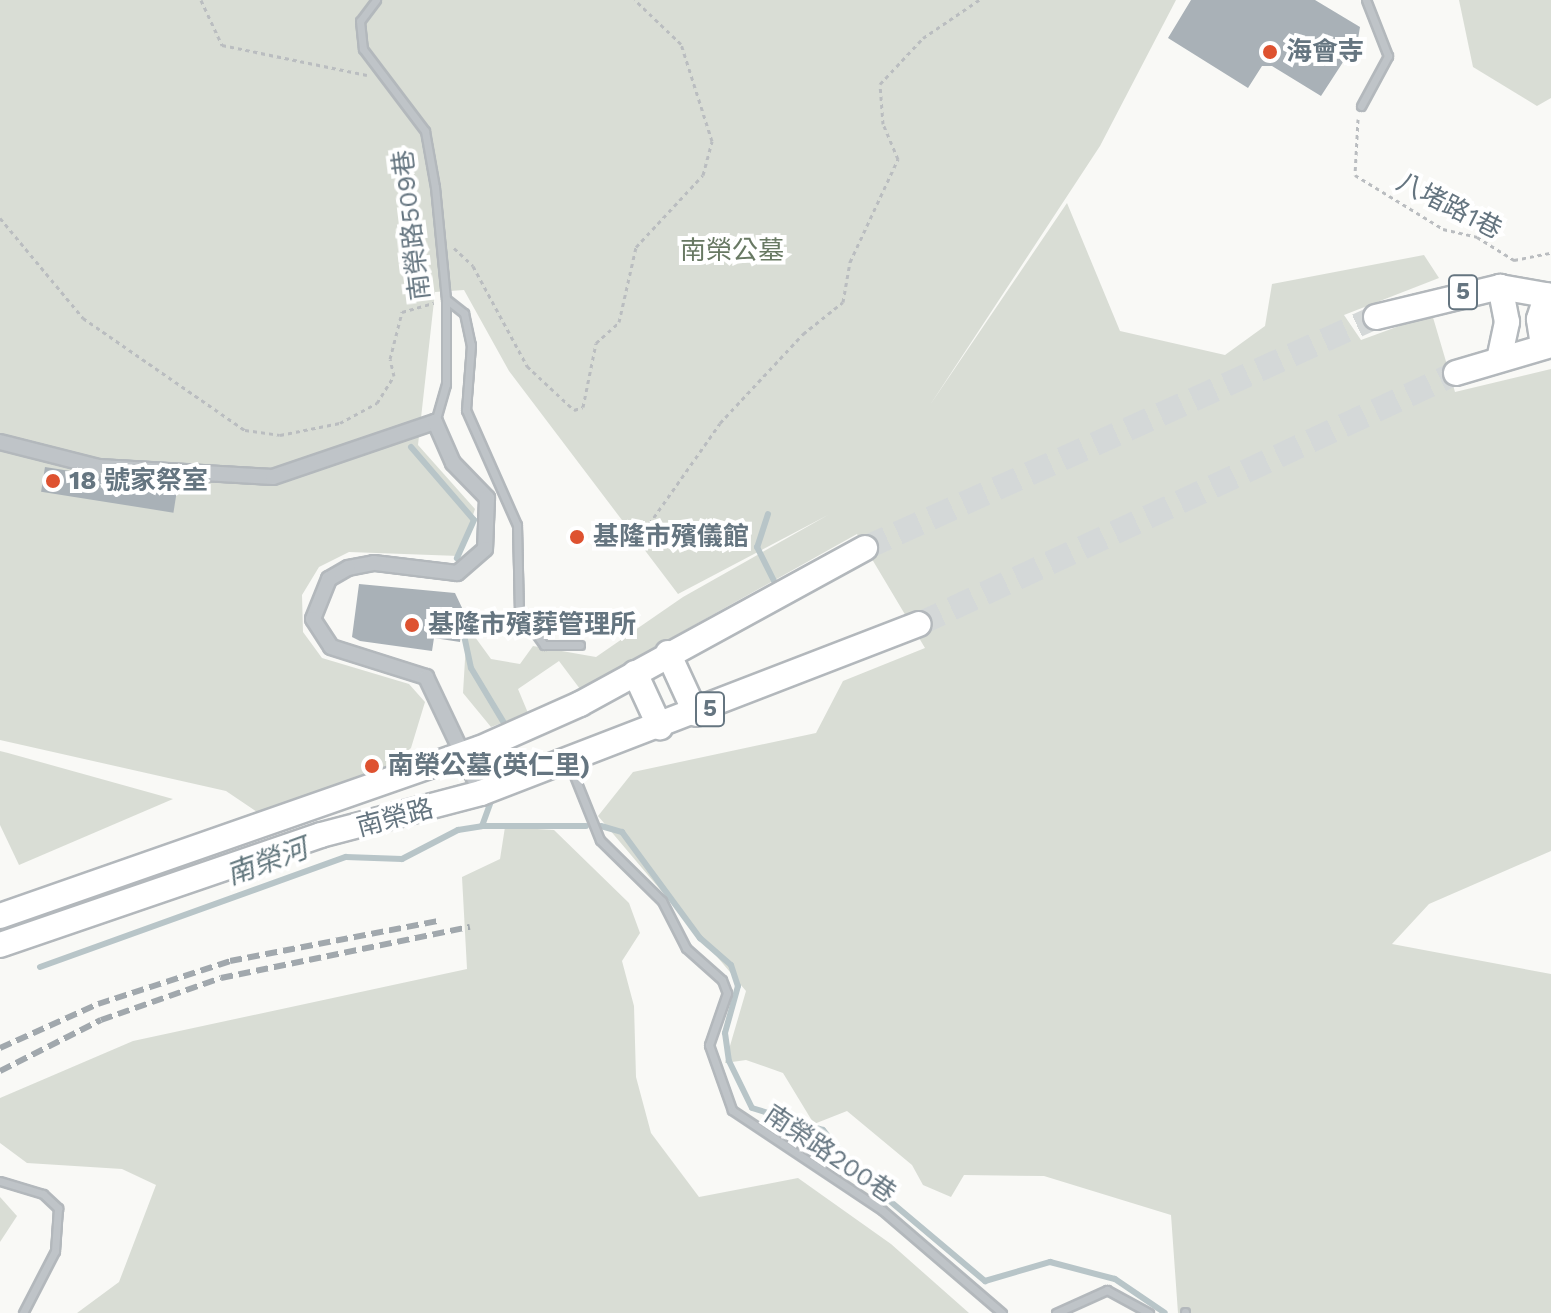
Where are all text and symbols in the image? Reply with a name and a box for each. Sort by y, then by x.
place label: 海會寺 [1286,36,1364,68]
marker: 海會寺 [1261,43,1279,61]
street label: 南榮路509巷 [387,148,437,302]
street label: 八堵路1巷 [1391,166,1507,246]
park label: 南榮公墓 [680,235,784,267]
road number: 5 [1447,272,1479,312]
place label: 18 號家祭室 [69,465,208,497]
marker: 18 號家祭室 [44,472,62,490]
place label: 基隆市殯儀館 [593,521,749,553]
marker: 基隆市殯儀館 [568,528,586,546]
place label: 基隆市殯葬管理所 [428,609,636,641]
marker: 基隆市殯葬管理所 [403,616,421,634]
road number: 5 [694,689,726,729]
place label: 南榮公墓(英仁里) [388,750,590,782]
marker: 南榮公墓(英仁里) [363,757,381,775]
street label: 南榮路 [353,793,437,843]
water label: 南榮河 [222,832,312,892]
street label: 南榮路200巷 [758,1099,902,1209]

